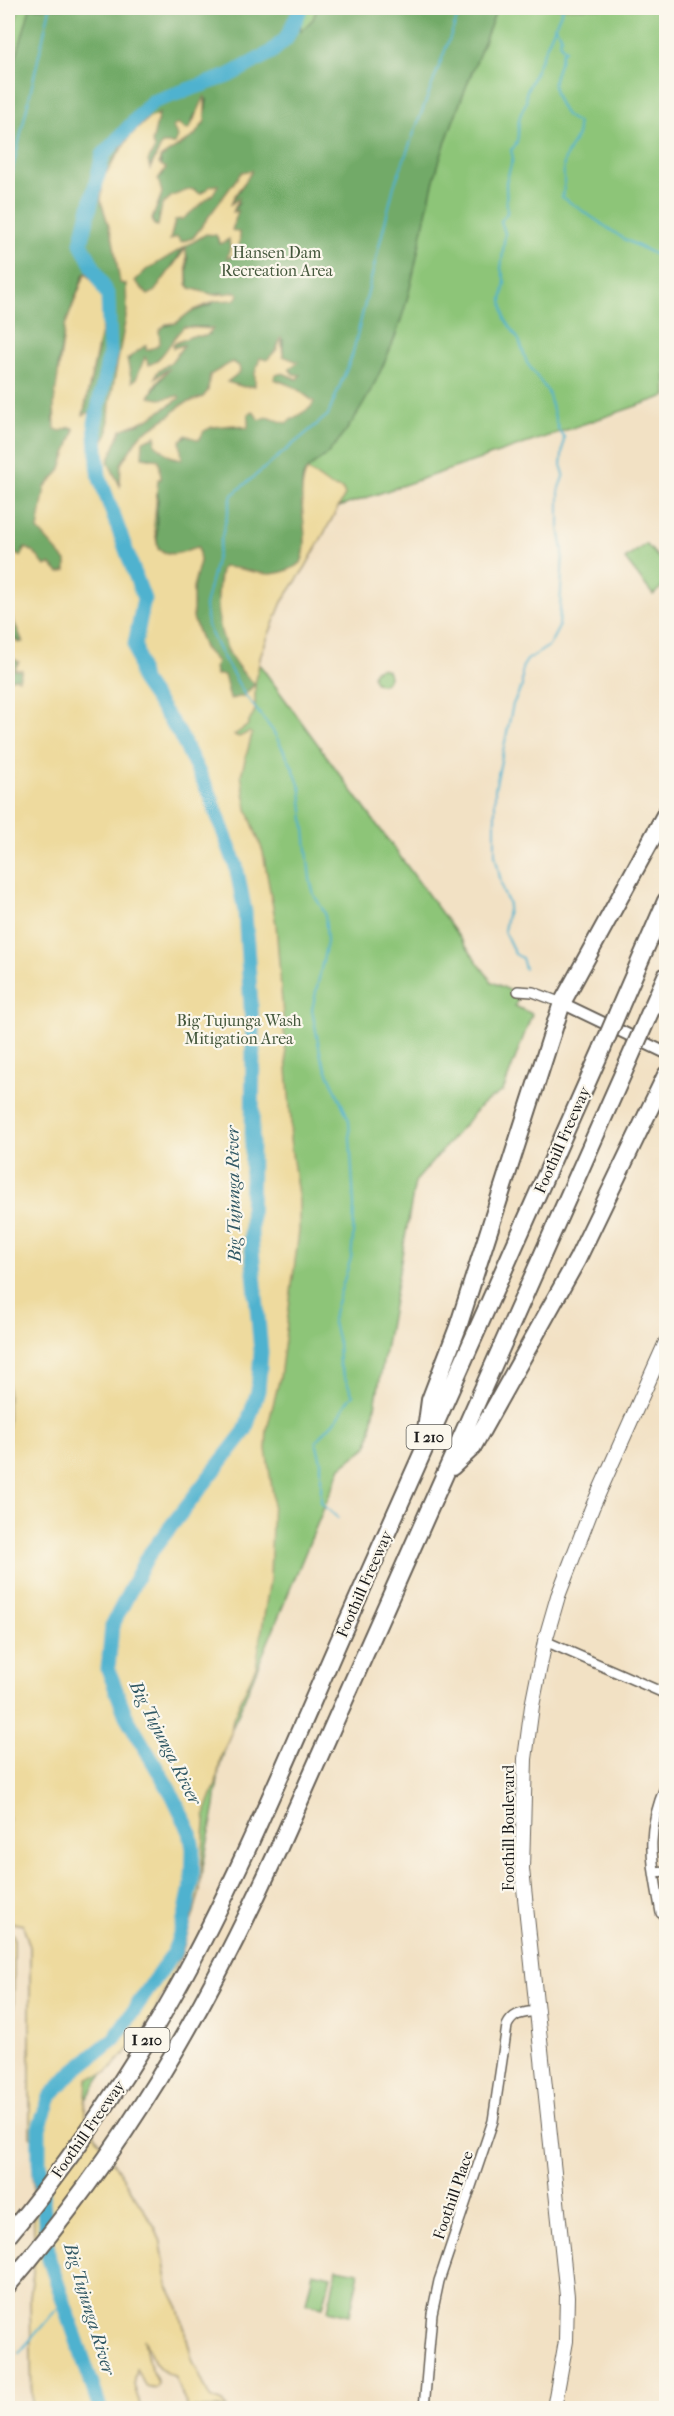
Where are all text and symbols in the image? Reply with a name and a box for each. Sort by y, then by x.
park label: Hansen Dam Recreation Area [221,243,334,280]
park label: Big Tujunga Wash Mitigation Area [176,1011,302,1048]
street label: Foothill Freeway [530,1083,594,1196]
water label: Big Tujunga River [222,1124,246,1263]
road number: I 210 [406,1425,452,1449]
street label: Foothill Freeway [332,1527,396,1640]
water label: Big Tujunga River [124,1677,206,1810]
street label: Foothill Boulevard [499,1764,518,1891]
road number: I 210 [124,2028,170,2052]
street label: Foothill Freeway [47,2076,129,2181]
street label: Foothill Place [429,2148,477,2242]
water label: Big Tujunga River [59,2240,120,2379]

